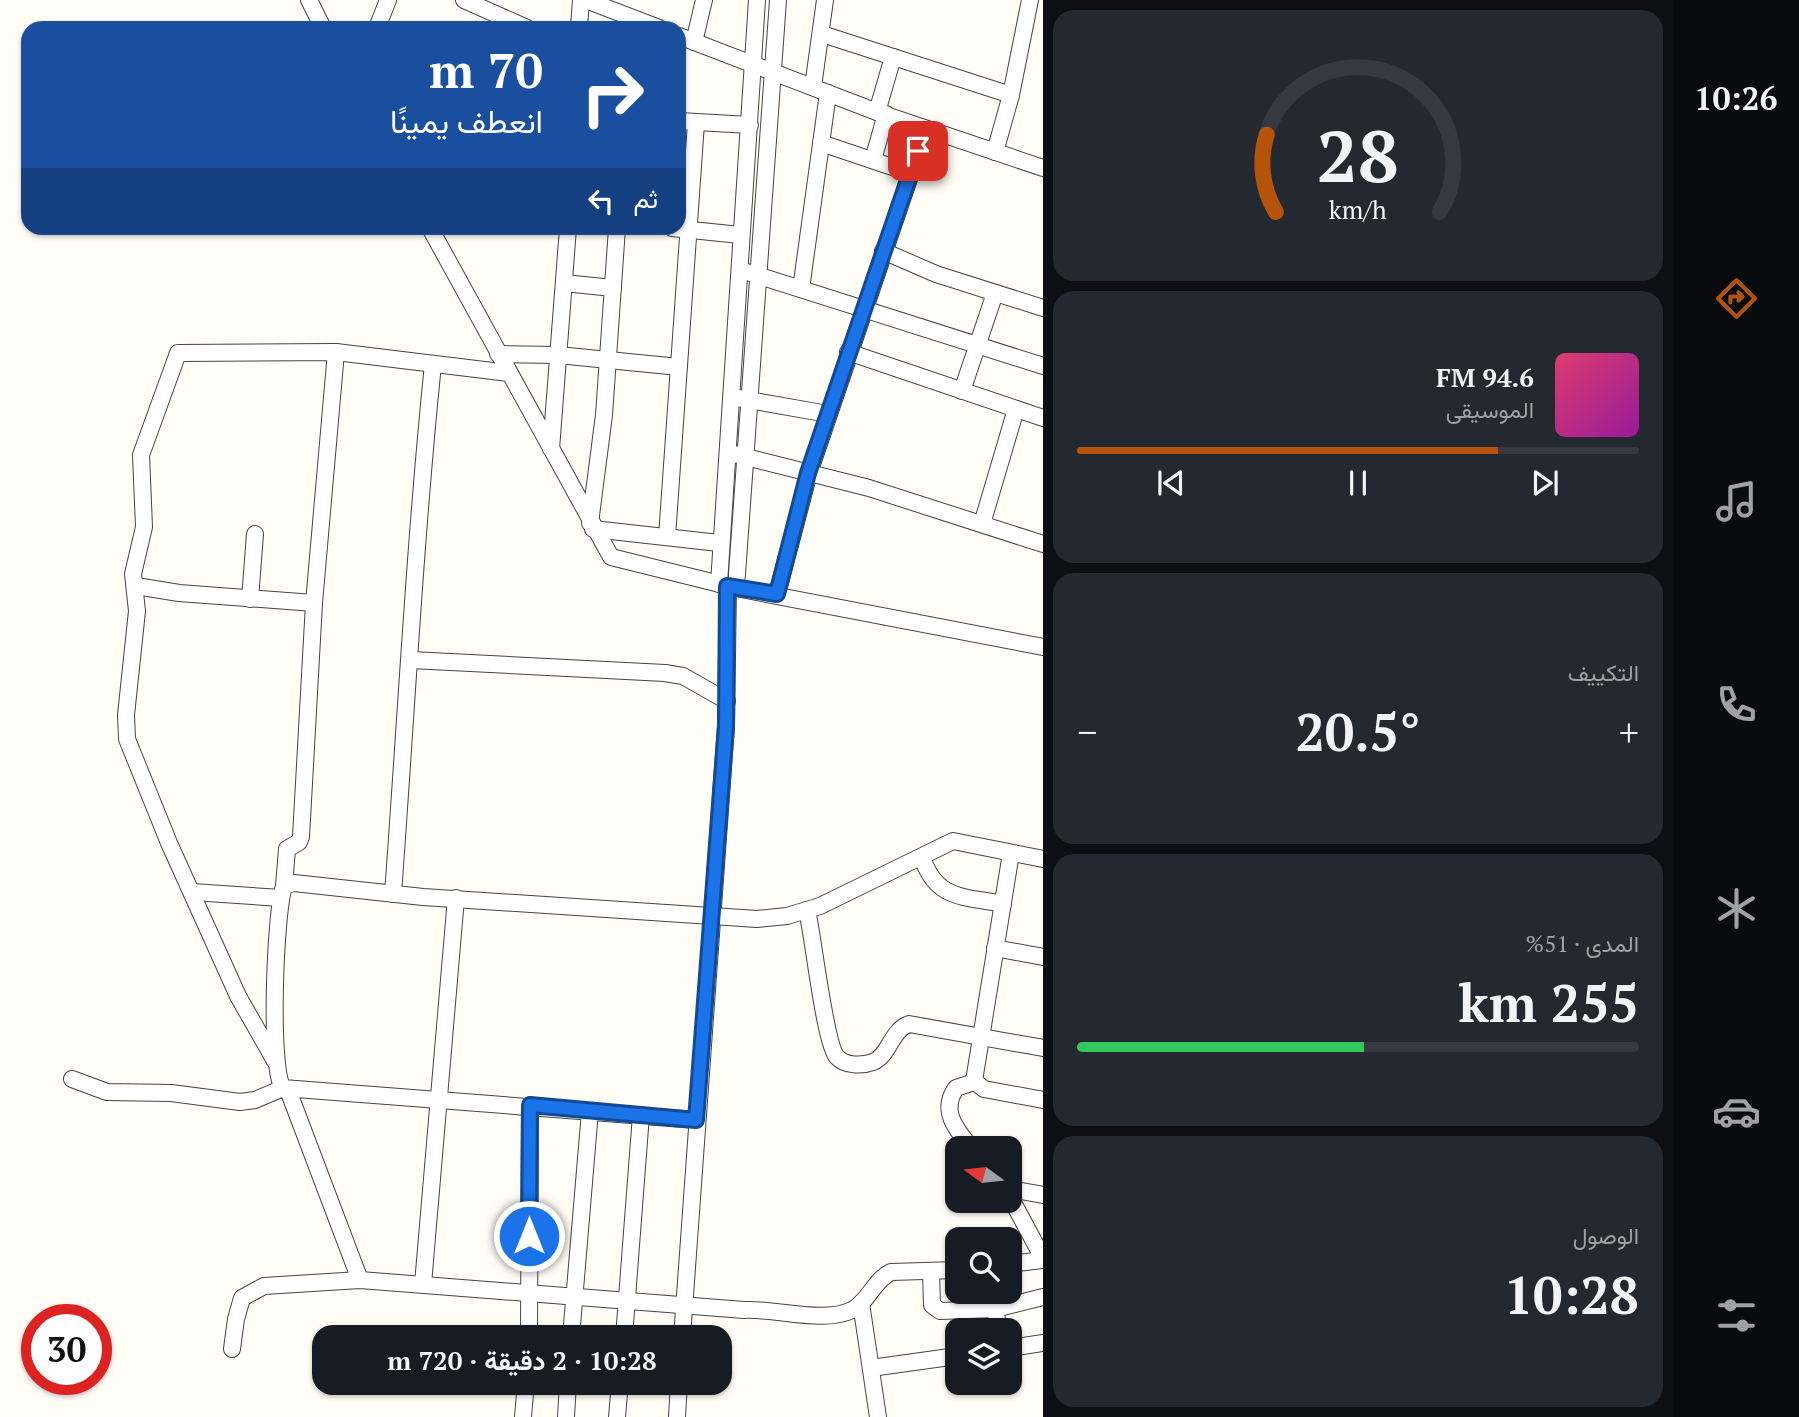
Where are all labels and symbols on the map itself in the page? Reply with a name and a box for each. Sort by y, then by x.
pin [888,121,948,181]
north arrow [945,1136,1022,1213]
position arrow [492,1199,566,1273]
speed limit sign: 30 [21,1304,112,1395]

